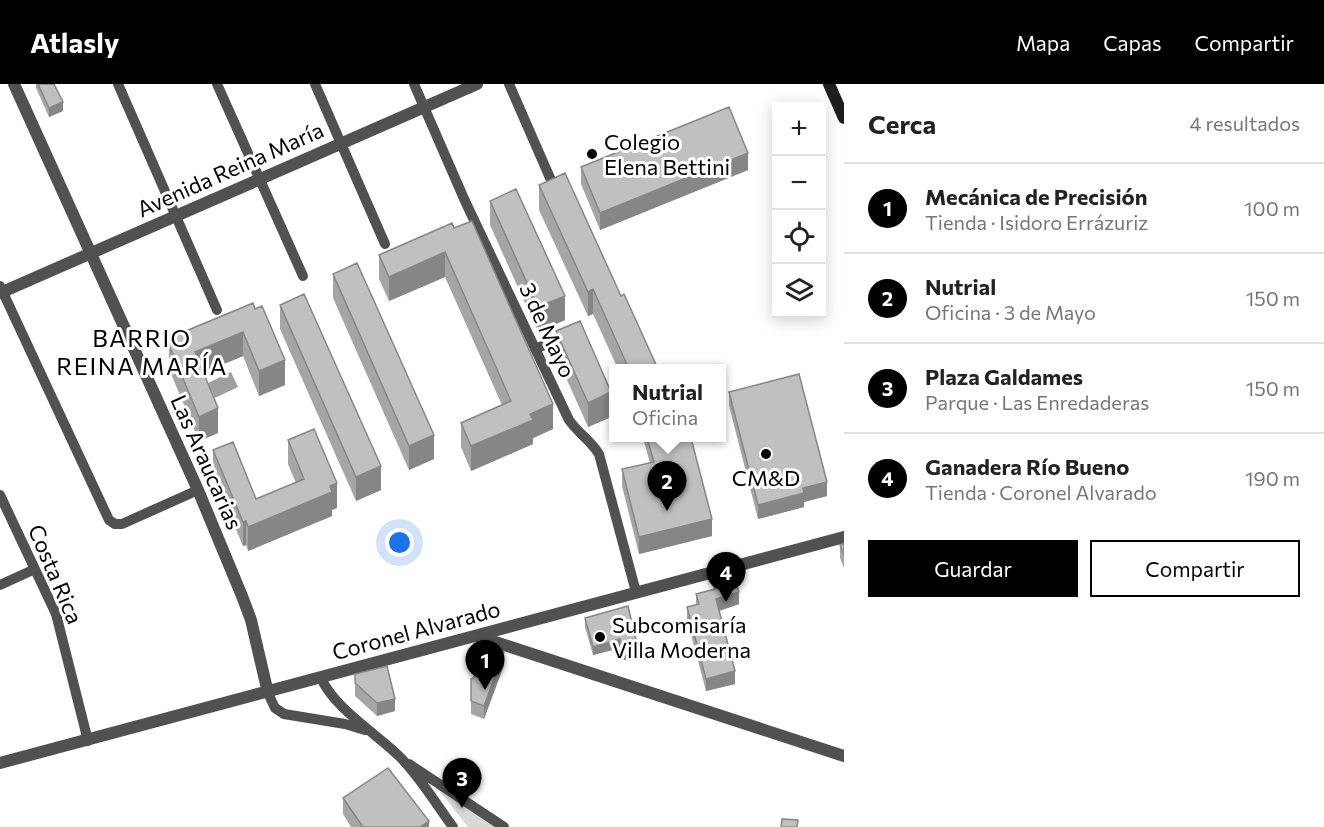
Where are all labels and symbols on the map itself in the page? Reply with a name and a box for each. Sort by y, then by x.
street label: Avenida Reina María [132,116,328,222]
place label: Colegio Elena Bettini [604,128,730,180]
marker: Colegio Elena Bettini [585,147,599,161]
street label: 3 de Mayo [514,278,582,382]
district label: BARRIO REINA MARÍA [56,323,228,380]
street label: Las Araucarias [165,391,249,533]
marker: CM&D [759,447,773,461]
pin: 2 [648,462,686,511]
place label: CM&D [732,464,800,491]
street label: Costa Rica [23,520,89,628]
your location [385,528,414,557]
pin: 4 [706,552,746,602]
street label: Coronel Alvarado [329,595,503,665]
place label: Subcomisaría Villa Moderna [612,611,751,663]
marker: Subcomisaría Villa Moderna [593,630,607,644]
pin: 1 [466,640,504,690]
pin: 3 [442,758,482,808]

